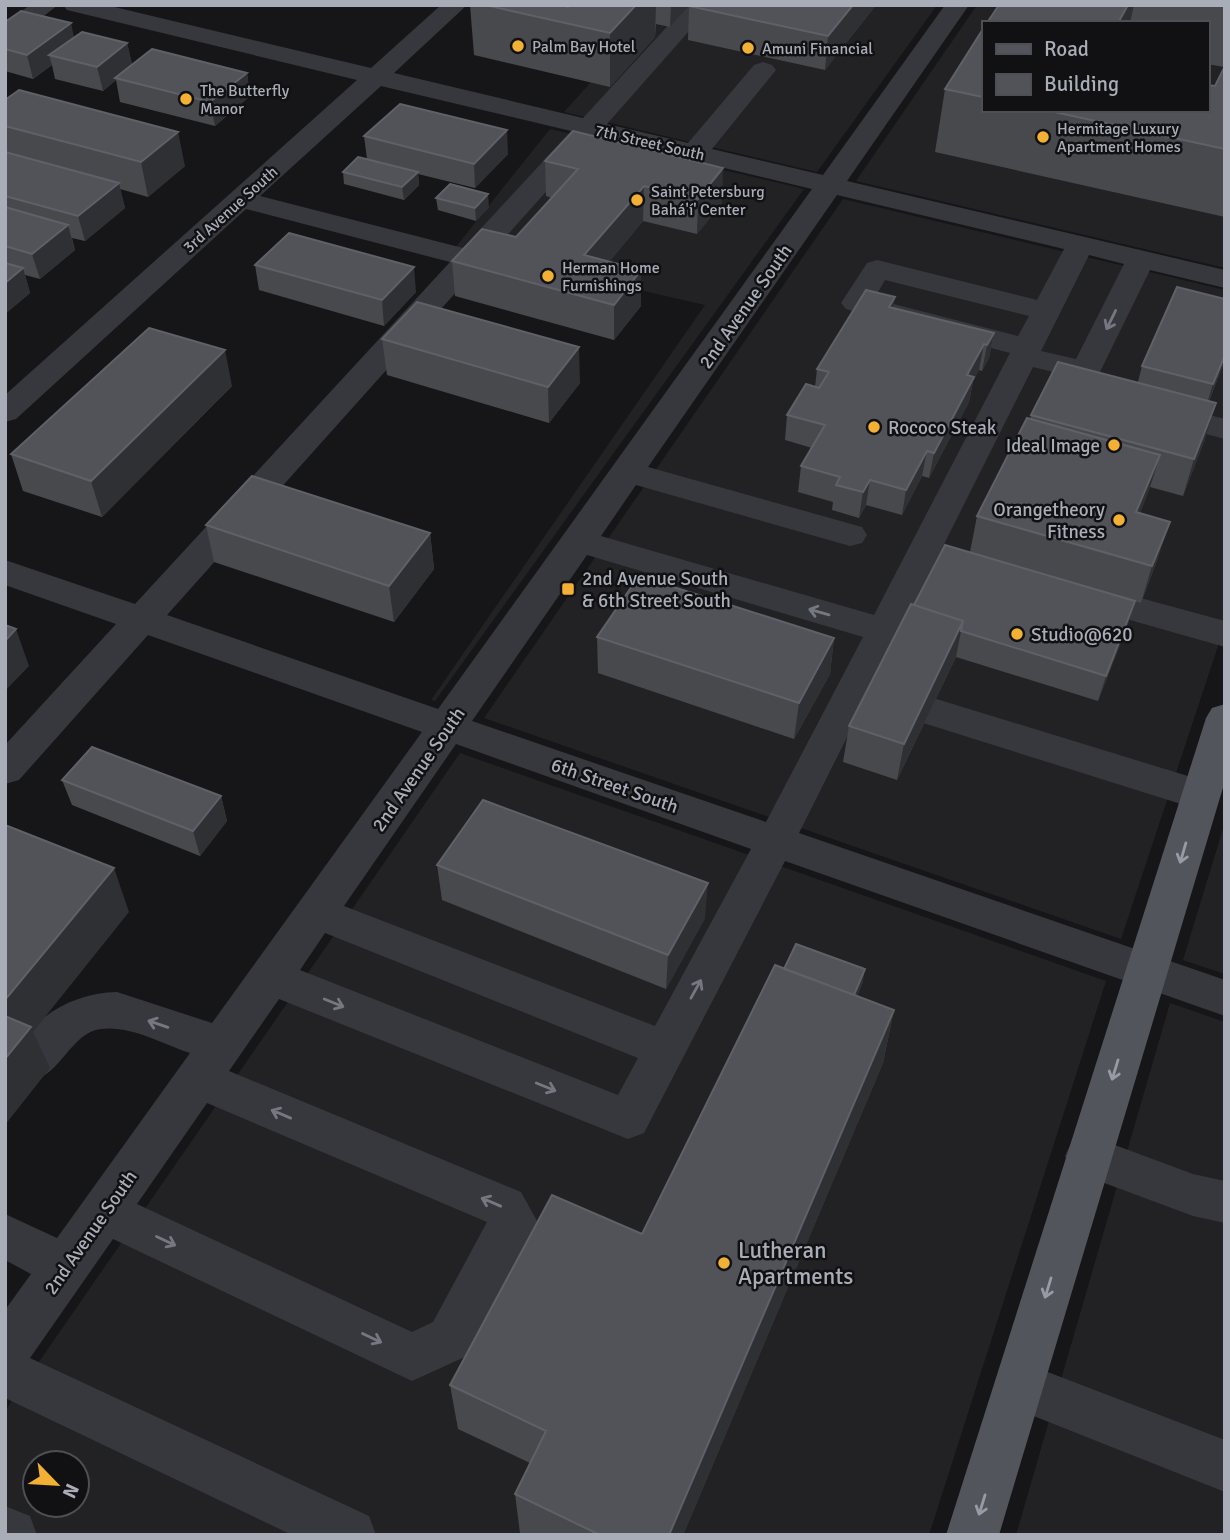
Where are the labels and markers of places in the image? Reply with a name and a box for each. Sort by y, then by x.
place label: Palm Bay Hotel [532,37,636,57]
marker: Palm Bay Hotel [510,38,526,54]
place label: Amuni Financial [762,39,873,59]
marker: Amuni Financial [740,40,756,56]
place label: The Butterfly Manor [200,81,290,119]
marker: The Butterfly Manor [178,91,194,107]
place label: Hermitage Luxury Apartment Homes [1057,119,1181,157]
marker: Hermitage Luxury Apartment Homes [1035,129,1051,145]
place label: Saint Petersburg Bahá'í' Center [651,182,765,220]
marker: Saint Petersburg Bahá'í' Center [629,192,645,208]
place label: Herman Home Furnishings [562,258,660,296]
marker: Herman Home Furnishings [540,268,556,284]
place label: Rococo Steak [888,416,997,440]
marker: Rococo Steak [866,419,882,435]
place label: Ideal Image [1006,434,1100,458]
marker: Ideal Image [1106,437,1122,453]
place label: Orangetheory Fitness [993,498,1105,544]
marker: Orangetheory Fitness [1111,512,1127,528]
place label: 2nd Avenue South & 6th Street South [582,567,731,613]
marker: 2nd Avenue South & 6th Street South [560,581,576,597]
place label: Studio@620 [1031,623,1132,647]
marker: Studio@620 [1009,626,1025,642]
place label: Lutheran Apartments [738,1236,853,1291]
marker: Lutheran Apartments [716,1255,732,1271]

